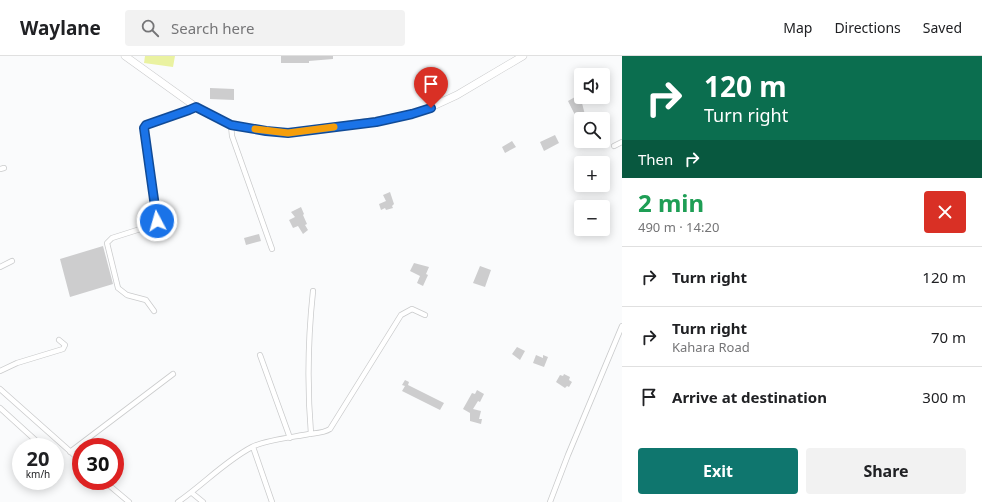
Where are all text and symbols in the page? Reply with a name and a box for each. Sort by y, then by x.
search box [125,10,405,46]
text: Waylane [20,15,101,41]
icon: search [139,17,161,39]
text: Search here [171,18,254,38]
text: Map [783,18,812,37]
text: Directions [834,18,901,37]
text: Saved [923,18,962,37]
pin [414,67,448,108]
text: 120 m [704,67,787,105]
map controls [574,68,610,236]
button: sound [574,68,610,104]
icon: right [638,72,690,124]
icon: arrive [420,73,442,95]
text: Turn right [704,103,788,127]
button: search [574,112,610,148]
icon: right [681,148,703,170]
text: Then [638,149,673,169]
button: + [574,156,610,192]
text: 2 min [638,186,704,219]
button: close [924,191,966,233]
position arrow [136,200,178,242]
button: − [574,200,610,236]
text: 490 m · 14:20 [638,218,719,236]
icon: right [638,266,660,288]
text: Turn right [672,267,747,287]
text: 120 m [922,267,966,287]
text: Turn right [672,318,747,338]
icon: right [638,326,660,348]
text: 70 m [931,327,966,347]
text: Kahara Road [672,338,750,356]
icon: arrive [638,386,660,408]
text: Arrive at destination [672,387,827,407]
text: 300 m [922,387,966,407]
speed limit sign: 30 [72,438,124,490]
text: 20 [27,445,49,472]
button: Exit [638,448,798,494]
button: Share [806,448,966,494]
text: km/h [26,467,50,481]

